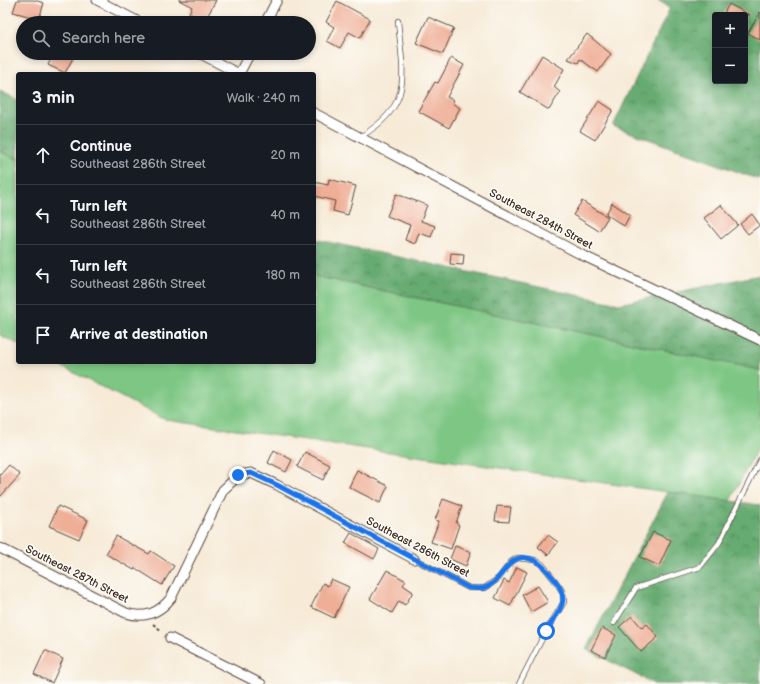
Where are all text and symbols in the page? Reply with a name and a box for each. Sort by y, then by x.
map controls [712,12,748,84]
button: + [712,12,748,48]
search box [16,16,316,60]
icon: search [30,27,52,49]
text: Search here [62,29,145,48]
button: − [712,48,748,84]
text: 3 min [32,88,75,108]
text: Walk · 240 m [226,90,300,106]
text: Continue [70,137,132,156]
icon: ahead [32,144,54,166]
text: 20 m [270,147,300,163]
text: Southeast 286th Street [70,156,206,172]
street label: Southeast 284th Street [487,186,595,252]
text: Turn left [70,197,127,216]
icon: left [32,204,54,226]
text: 40 m [270,207,300,223]
text: Southeast 286th Street [70,216,206,232]
text: Turn left [70,257,127,276]
icon: left [32,264,54,286]
text: 180 m [265,267,300,283]
text: Southeast 286th Street [70,276,206,292]
icon: arrive [32,324,54,346]
text: Arrive at destination [70,325,208,344]
route end [229,466,247,484]
street label: Southeast 286th Street [364,514,472,580]
street label: Southeast 287th Street [23,542,131,606]
route start [537,622,555,640]

